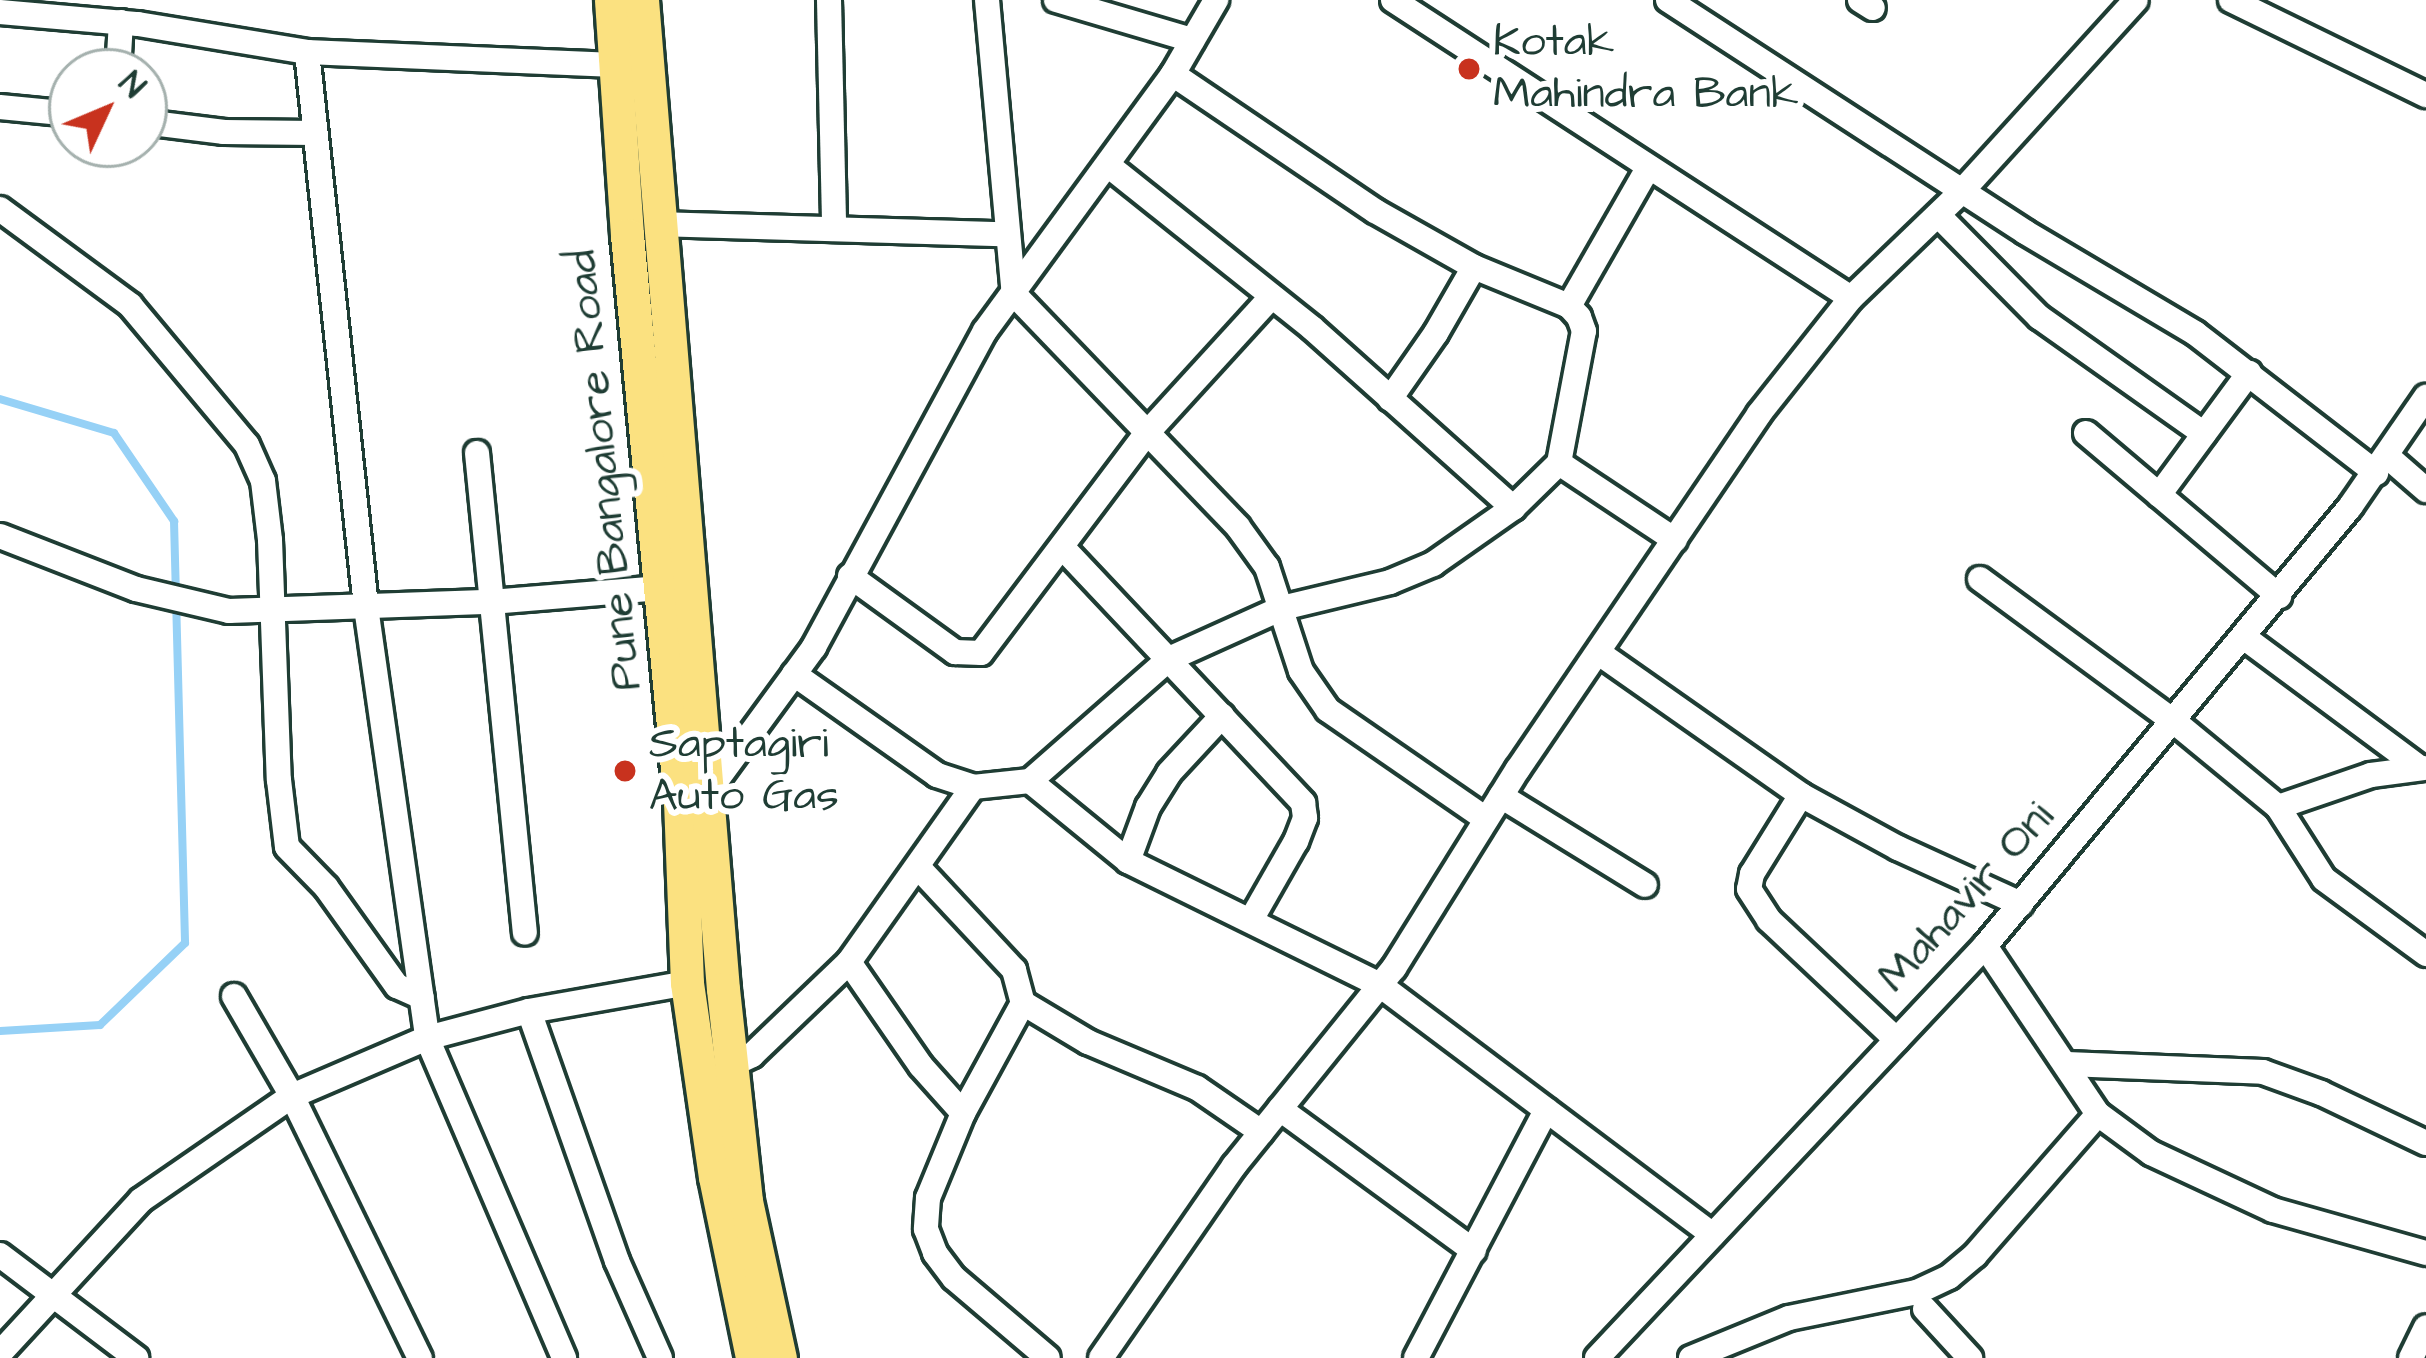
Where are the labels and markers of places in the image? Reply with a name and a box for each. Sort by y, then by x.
place label: Kotak Mahindra Bank [1493,16,1799,122]
marker: Kotak Mahindra Bank [1456,56,1482,82]
place label: Saptagiri Auto Gas [649,718,839,824]
marker: Saptagiri Auto Gas [612,758,638,784]

